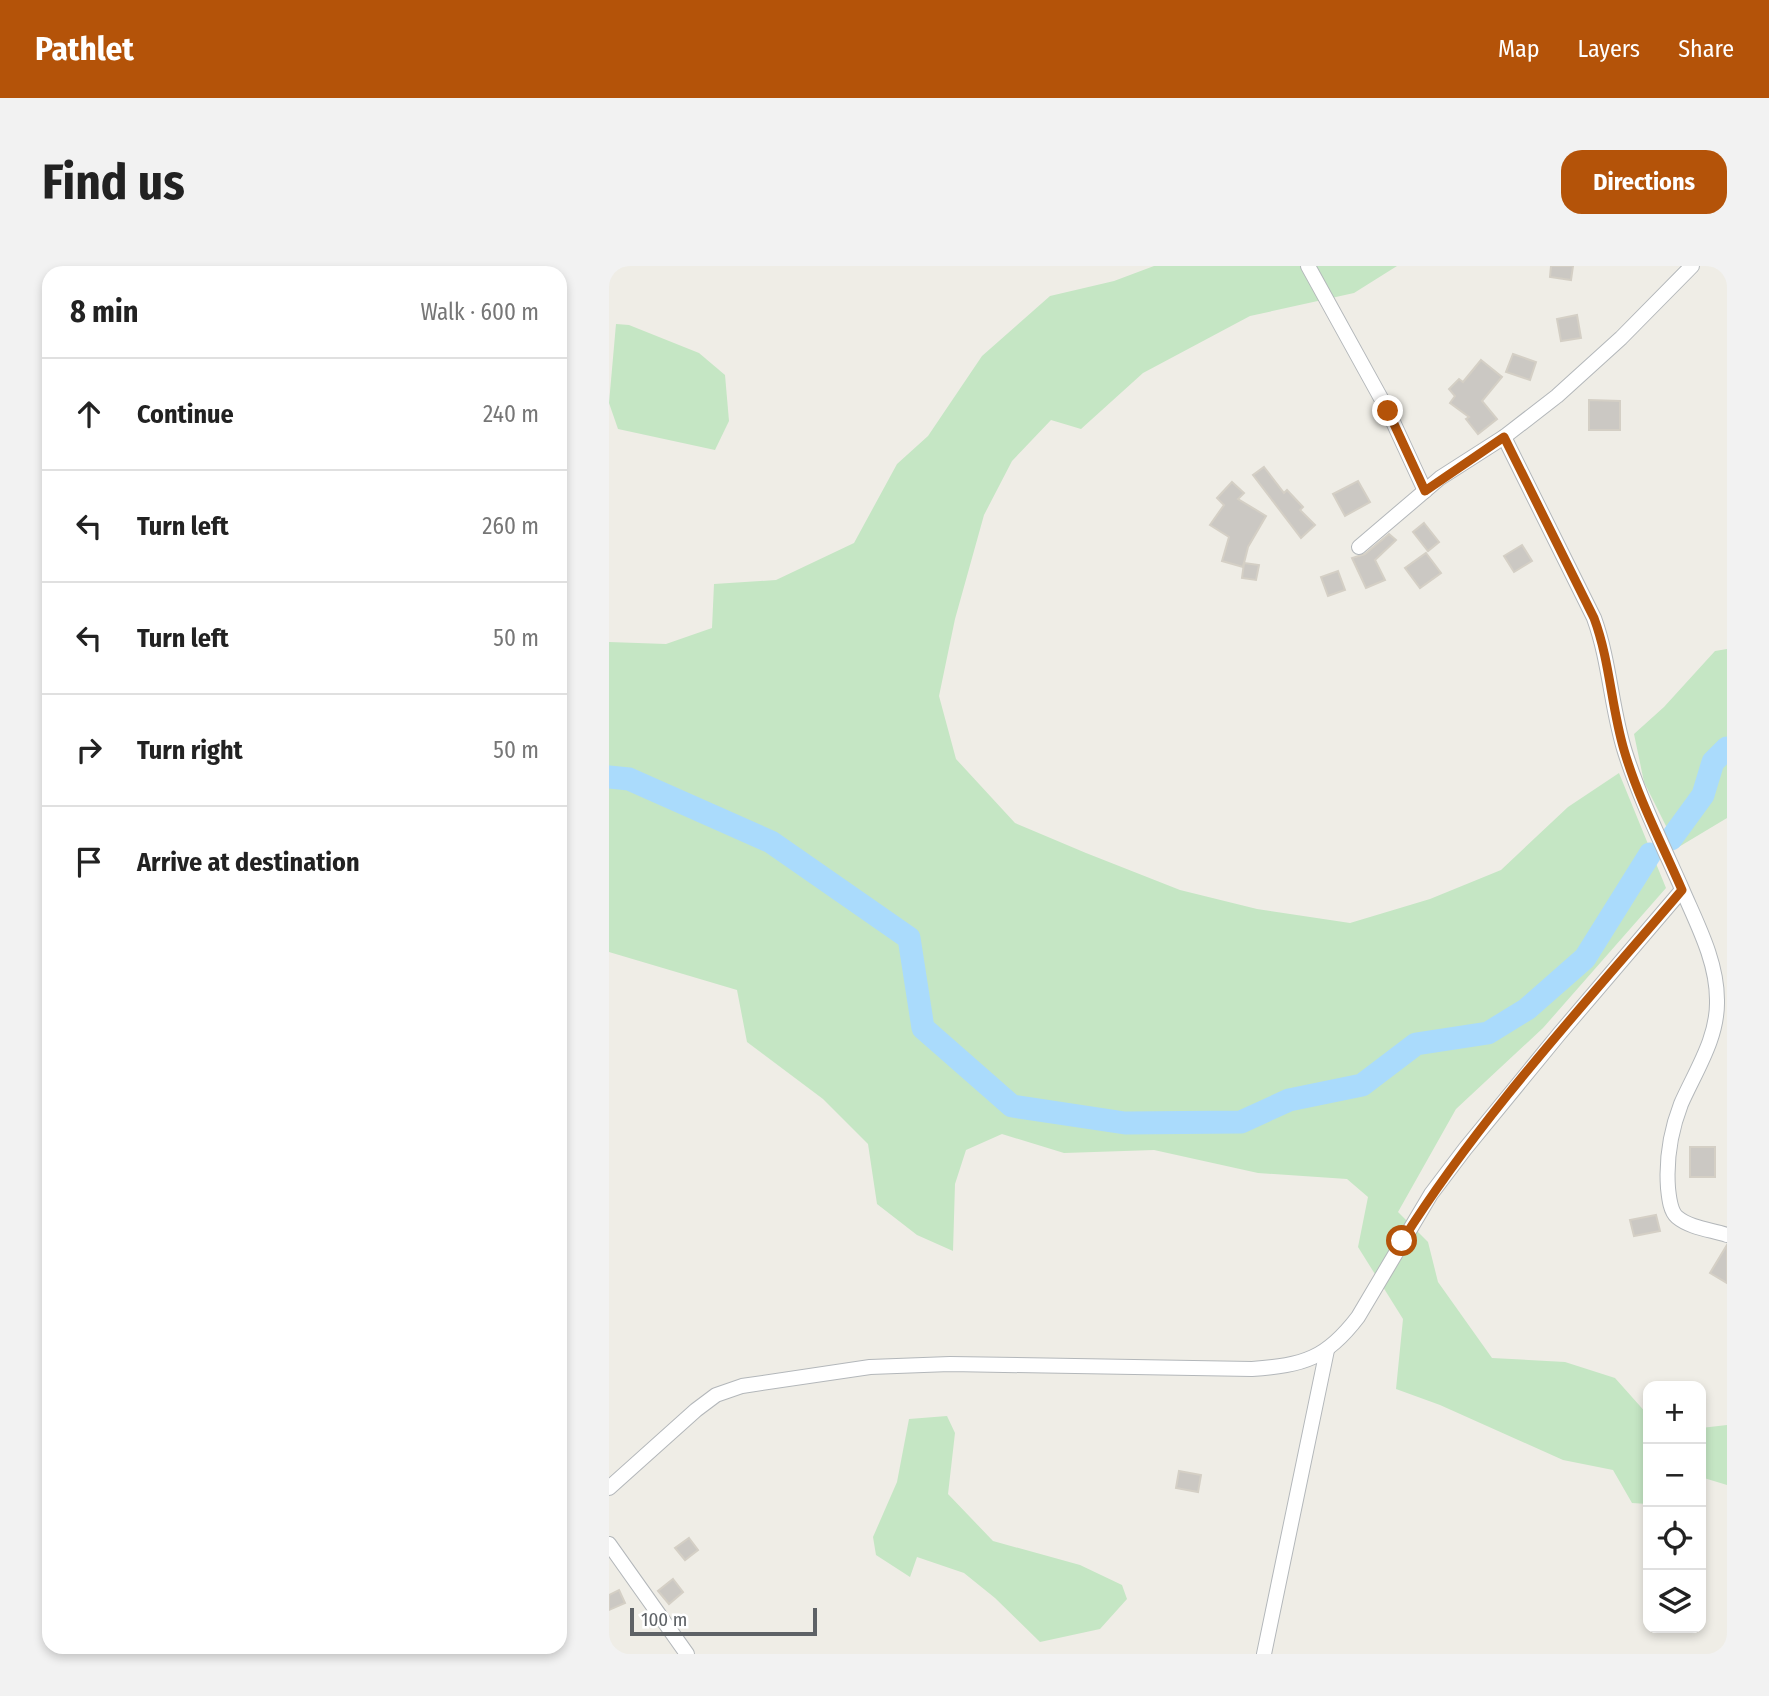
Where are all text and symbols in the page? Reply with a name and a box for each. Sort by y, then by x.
text: Pathlet [35,29,134,69]
text: Map [1498,35,1540,63]
text: Layers [1578,35,1640,63]
text: Share [1678,35,1734,63]
button: Directions [1561,150,1727,214]
text: Find us [42,153,185,212]
text: 8 min [70,294,138,330]
text: Walk · 600 m [420,298,539,326]
icon: ahead [70,395,108,433]
route end [1372,395,1403,426]
text: Continue [137,399,234,430]
text: 240 m [483,400,539,428]
icon: left [70,507,108,545]
text: Turn left [137,511,229,542]
text: 260 m [482,512,539,540]
icon: left [70,619,108,657]
text: Turn left [137,623,229,654]
text: 50 m [493,624,539,652]
icon: right [70,731,108,769]
text: Turn right [137,735,243,766]
text: 50 m [493,736,539,764]
icon: arrive [70,843,108,881]
text: Arrive at destination [137,847,360,878]
route start [1386,1225,1417,1256]
map controls [1643,1381,1706,1633]
button: + [1643,1381,1706,1444]
button: − [1643,1444,1706,1507]
button: locate [1643,1507,1706,1570]
button: layers [1643,1570,1706,1633]
scale bar [630,1605,817,1637]
text: 100 m [641,1608,687,1631]

